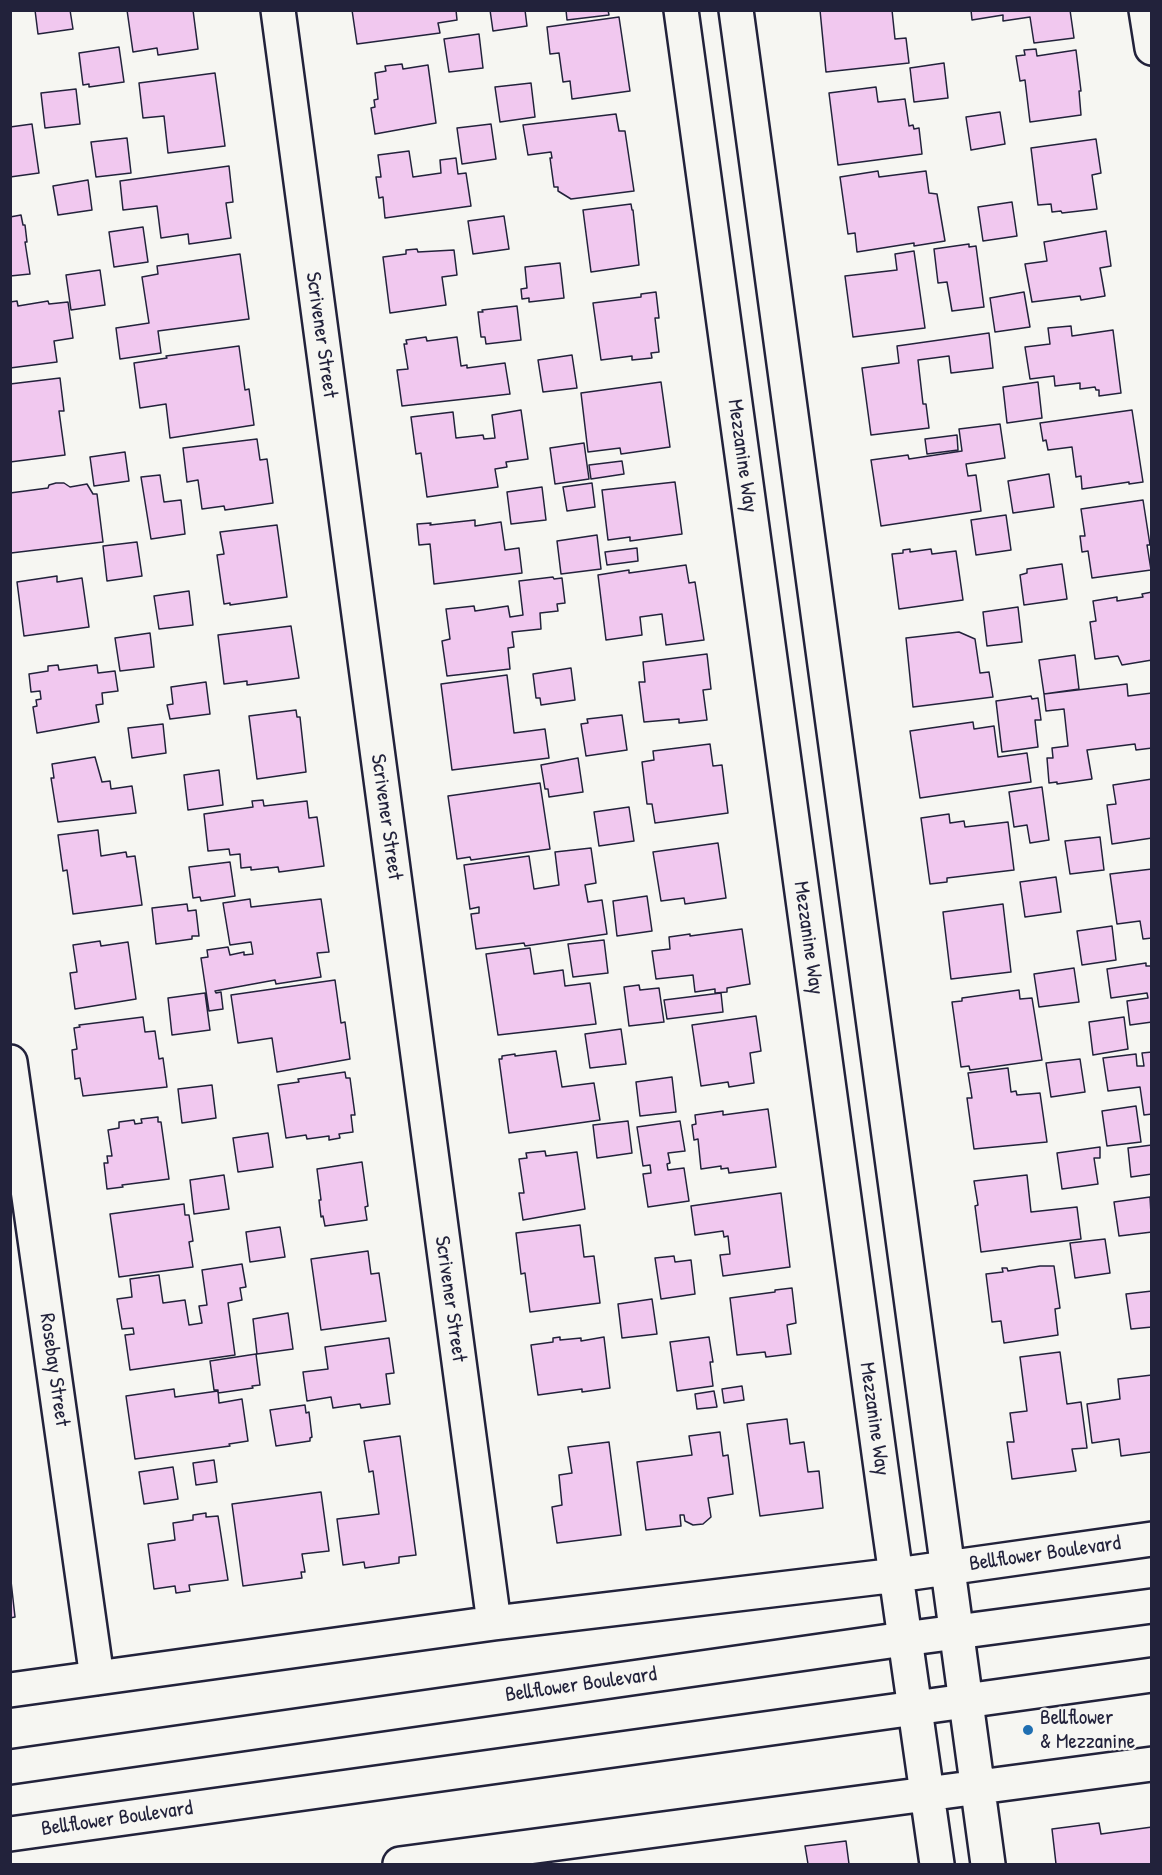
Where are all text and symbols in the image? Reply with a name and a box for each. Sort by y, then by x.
street label: Scrivener Street [300,270,342,400]
street label: Mezzanine Way [722,398,762,514]
street label: Scrivener Street [365,752,407,882]
street label: Mezzanine Way [788,880,828,996]
street label: Scrivener Street [429,1234,471,1364]
street label: Rosebay Street [34,1312,74,1428]
street label: Mezzanine Way [854,1361,894,1477]
street label: Bellflower Boulevard [968,1531,1122,1577]
street label: Bellflower Boulevard [504,1662,658,1708]
place label: Bellflower & Mezzanine [1040,1705,1135,1755]
marker: Bellflower & Mezzanine [1021,1723,1035,1737]
street label: Bellflower Boulevard [40,1796,194,1842]

